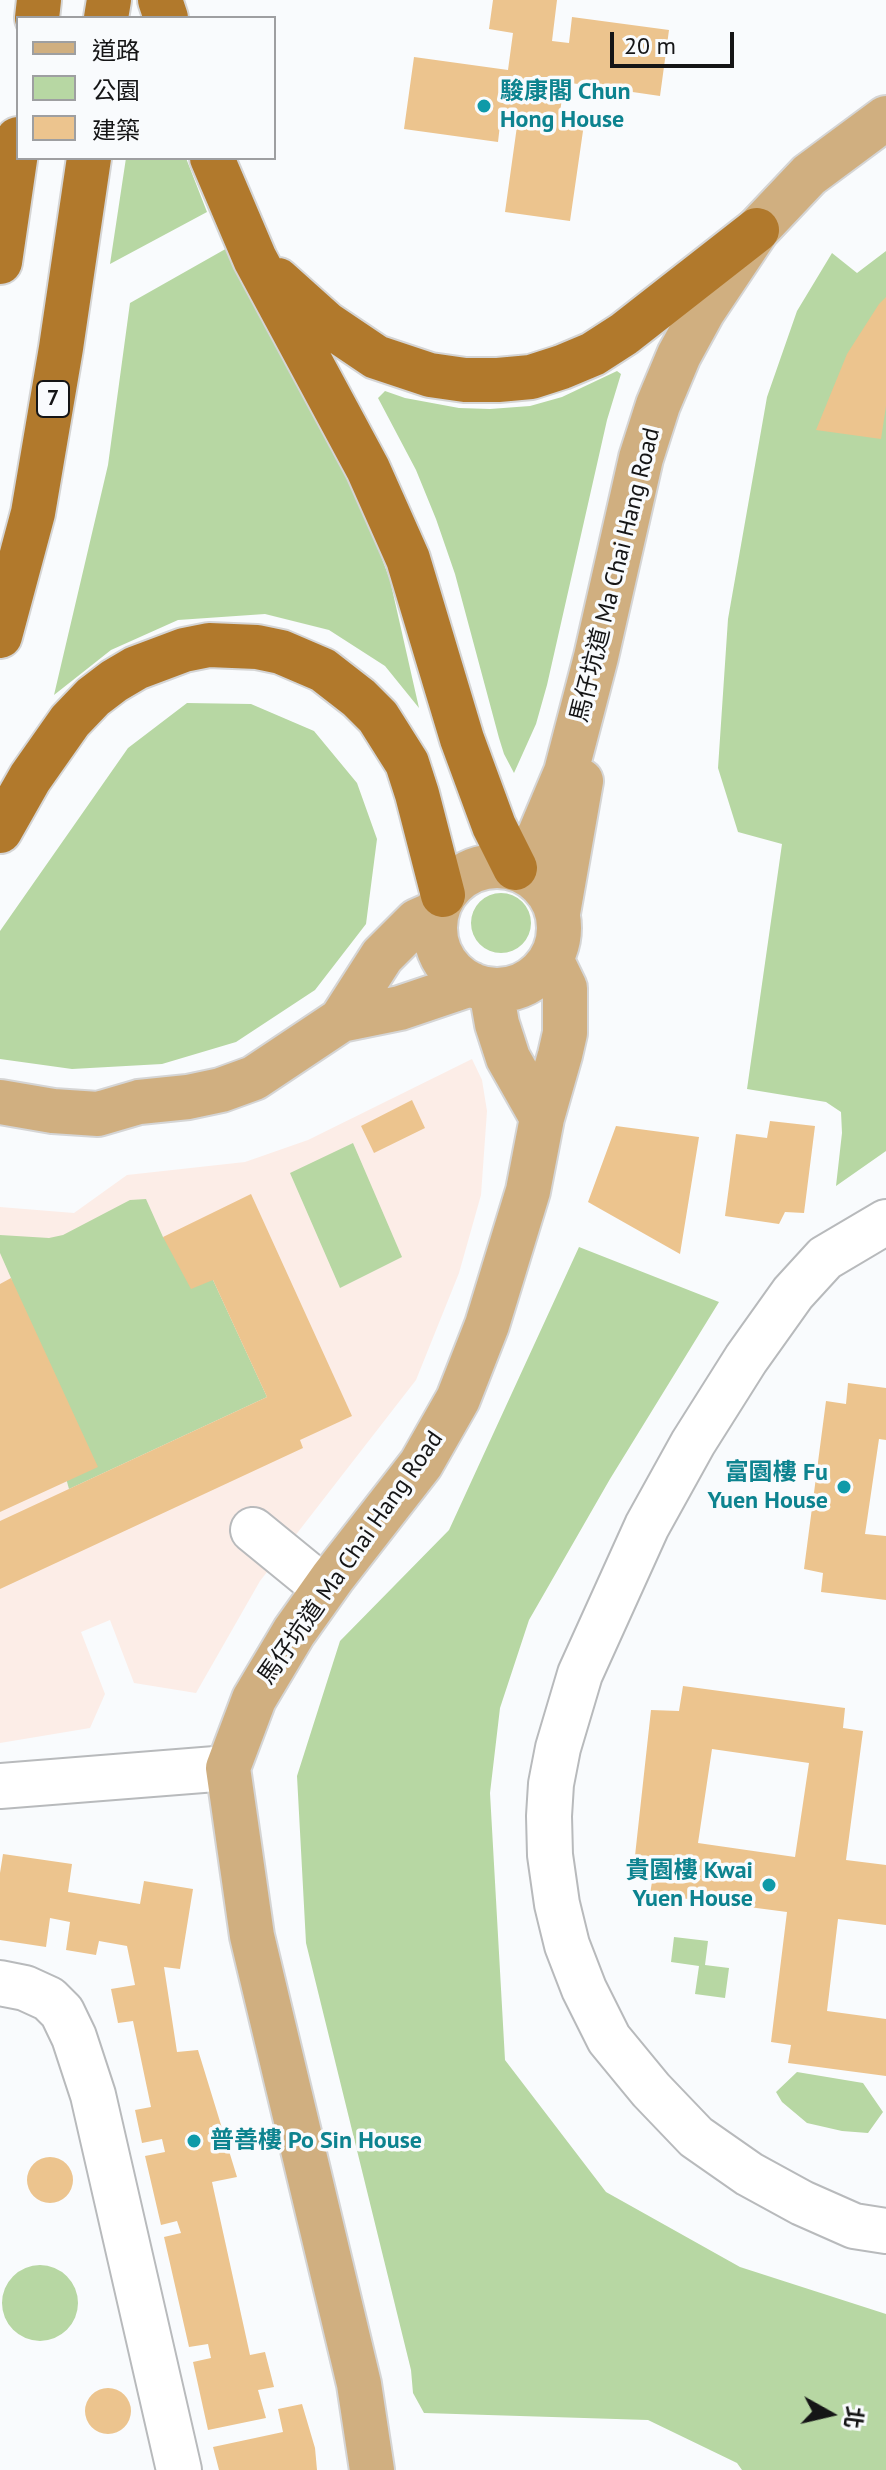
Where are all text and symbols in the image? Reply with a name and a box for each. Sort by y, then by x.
legend [16,16,276,160]
scale bar [614,16,738,66]
text: 20 m [624,30,676,61]
text: 道路 [92,35,140,66]
text: 公園 [92,75,140,106]
place label: 駿康閣 Chun Hong House [500,78,631,134]
marker: 駿康閣 Chun Hong House [475,97,493,115]
text: 建築 [92,115,140,146]
road number: 7 [37,381,69,417]
street label: 馬仔坑道 Ma Chai Hang Road [565,425,667,725]
street label: 馬仔坑道 Ma Chai Hang Road [252,1426,450,1690]
place label: 富園樓 Fu Yuen House [708,1459,828,1515]
marker: 富園樓 Fu Yuen House [835,1478,853,1496]
place label: 貴園樓 Kwai Yuen House [626,1857,753,1913]
marker: 貴園樓 Kwai Yuen House [760,1876,778,1894]
place label: 普善樓 Po Sin House [210,2127,422,2155]
marker: 普善樓 Po Sin House [185,2132,203,2150]
north arrow [790,2374,870,2454]
text: 北 [838,2404,869,2430]

